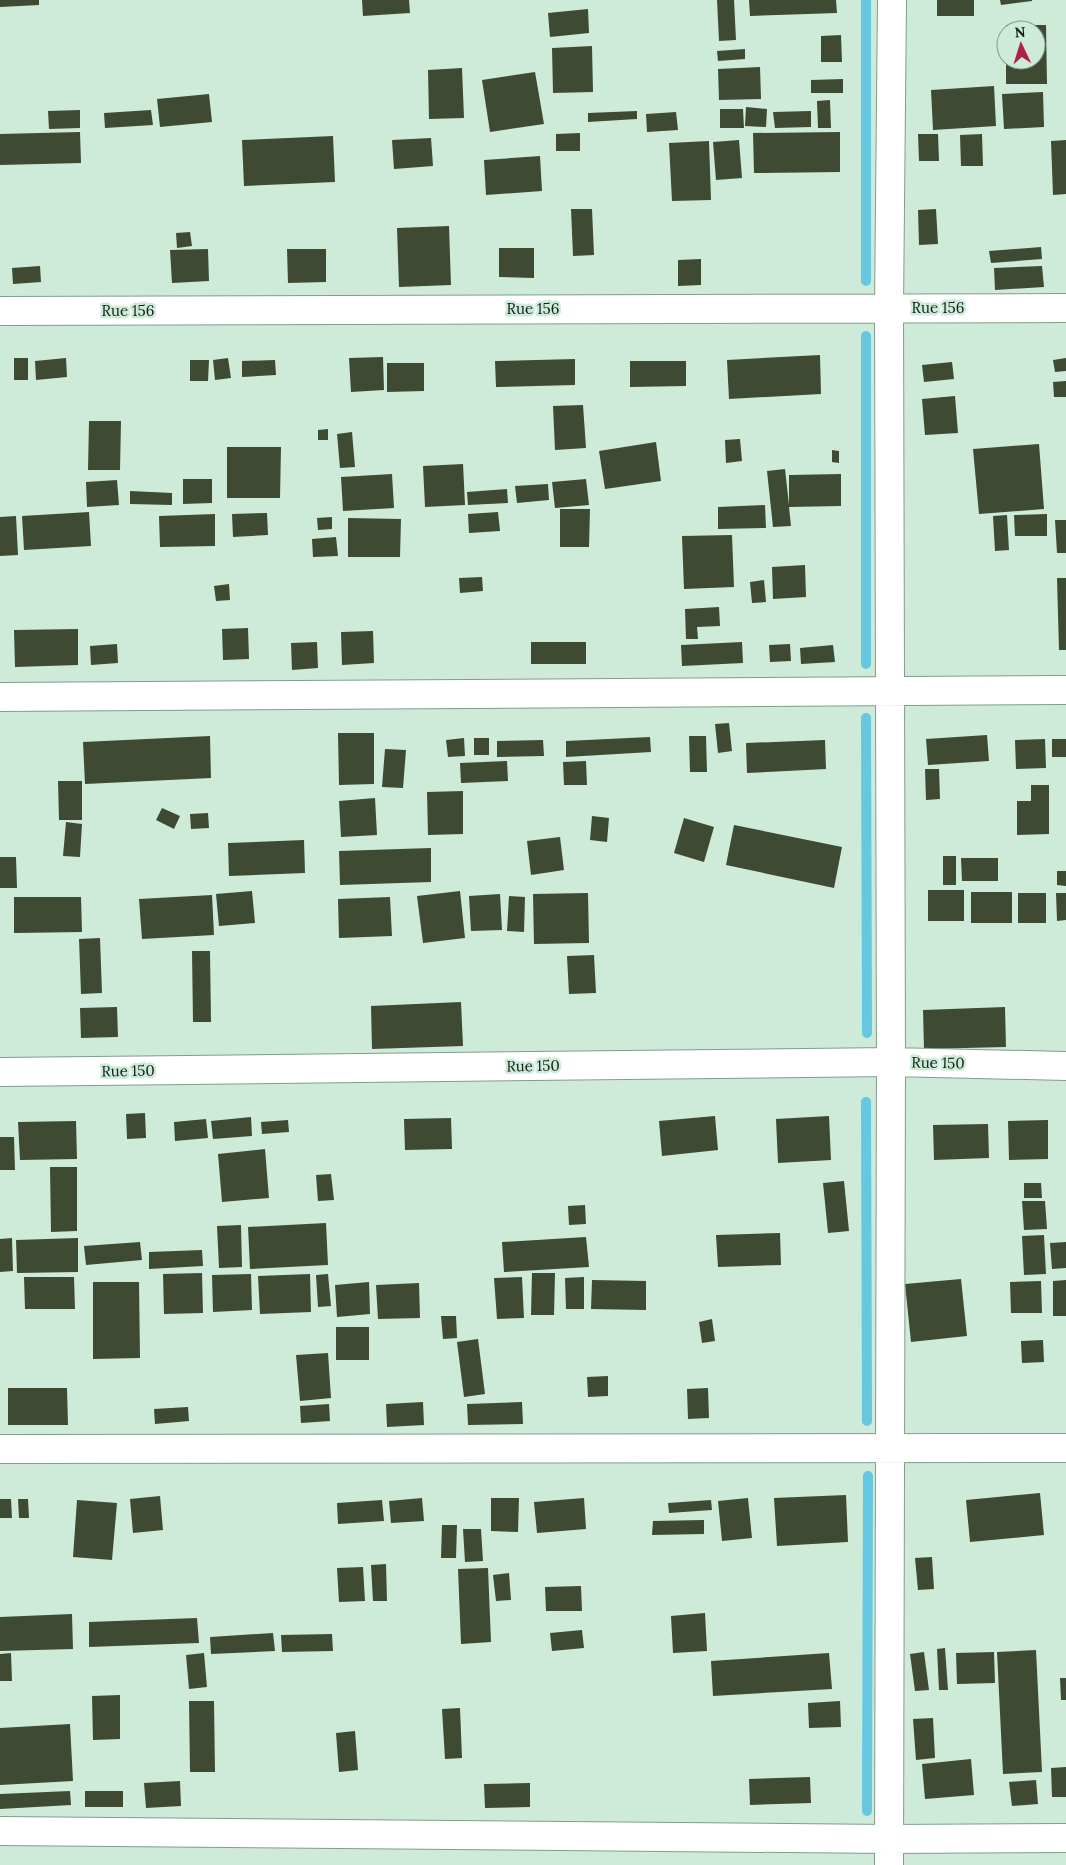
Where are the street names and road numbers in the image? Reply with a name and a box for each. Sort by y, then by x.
street label: Rue 156 [912,298,964,317]
street label: Rue 156 [507,299,559,318]
street label: Rue 156 [102,301,154,320]
street label: Rue 150 [911,1053,965,1072]
street label: Rue 150 [506,1056,560,1075]
street label: Rue 150 [101,1061,155,1080]

